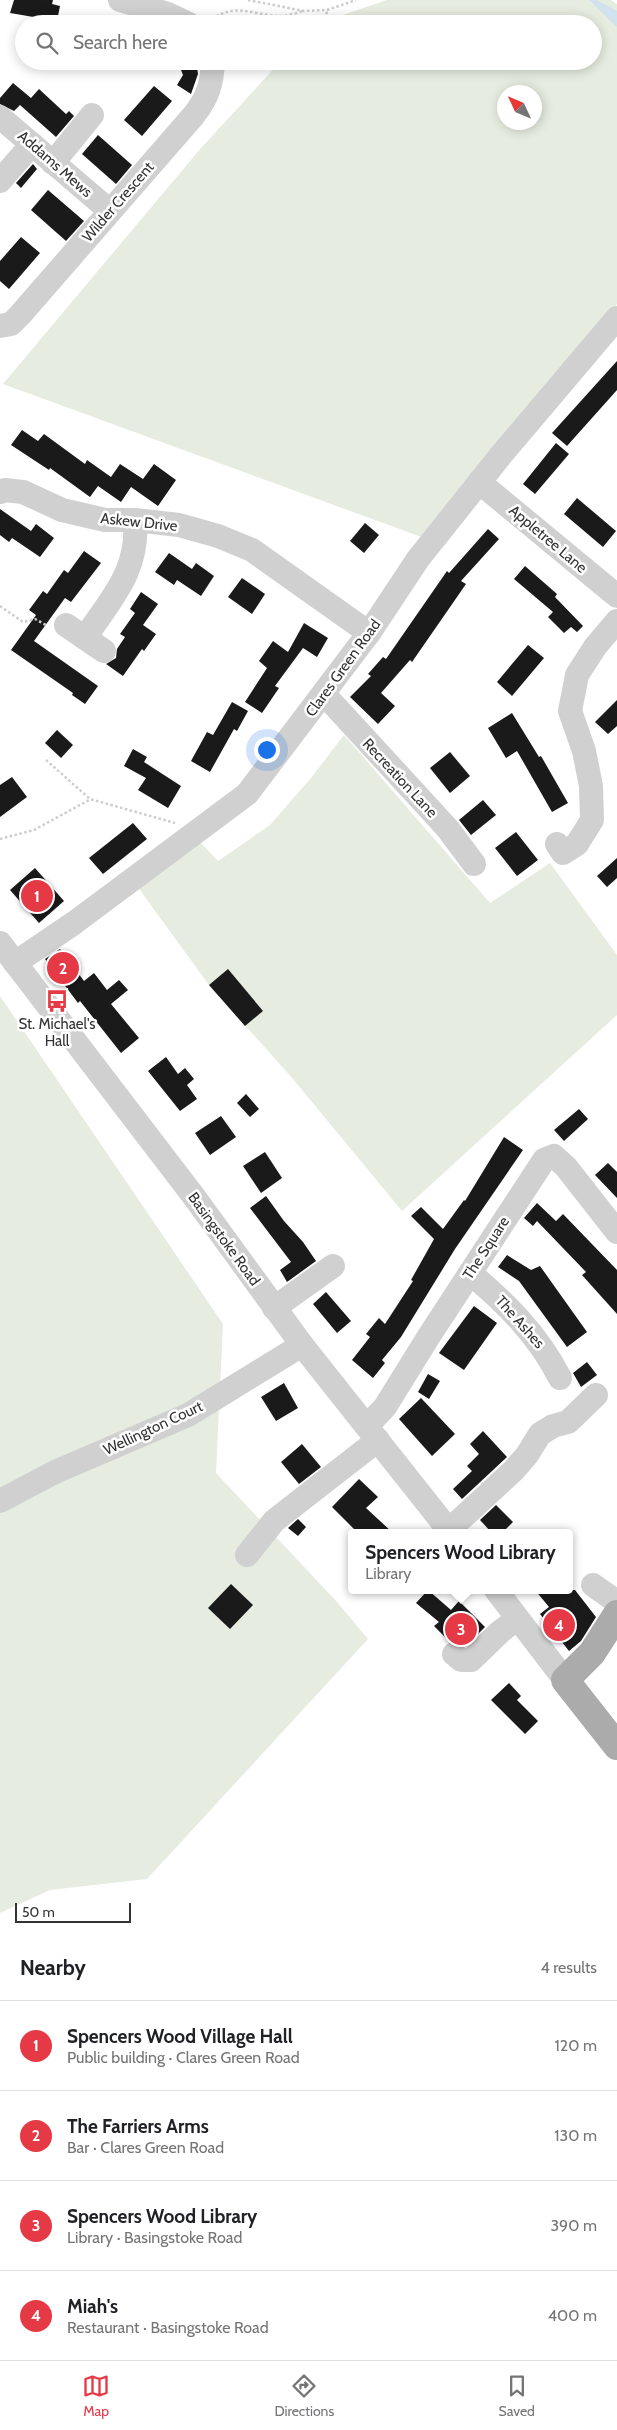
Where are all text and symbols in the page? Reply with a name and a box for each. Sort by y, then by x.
search box [15,15,602,70]
icon: search [33,29,61,57]
text: Search here [73,31,167,54]
north arrow [497,85,542,130]
street label: Addams Mews [14,127,96,201]
street label: Wilder Crescent [78,158,158,246]
street label: Appletree Lane [505,501,591,577]
street label: Askew Drive [100,509,179,535]
street label: Clares Green Road [302,616,384,720]
street label: Recreation Lane [359,735,441,822]
your location [254,737,280,763]
pin: 1 [21,877,53,915]
pin: 2 [47,949,79,987]
bus stop icon: St. Michael's Hall [44,988,70,1014]
place label: St. Michael's Hall [18,1015,96,1050]
street label: Basingstoke Road [184,1189,264,1289]
street label: The Square [459,1213,513,1283]
street label: The Ashes [492,1292,548,1352]
street label: Wellington Court [101,1397,205,1459]
popup [348,1529,573,1594]
text: Spencers Wood Library [365,1541,556,1564]
text: Library [365,1564,411,1583]
pin: 4 [543,1606,575,1644]
pin: 3 [445,1610,477,1648]
scale bar [15,1900,131,1923]
text: 50 m [22,1903,55,1921]
text: Nearby [20,1955,86,1980]
text: 4 results [540,1958,597,1977]
text: Spencers Wood Village Hall [67,2025,293,2048]
text: 1 [33,2036,39,2055]
text: 120 m [555,2036,597,2055]
text: Public building · Clares Green Road [67,2048,300,2067]
text: The Farriers Arms [67,2115,209,2138]
text: 2 [32,2126,40,2145]
text: 130 m [554,2126,597,2145]
text: Bar · Clares Green Road [67,2138,224,2157]
text: Spencers Wood Library [67,2205,257,2228]
text: 3 [32,2216,40,2235]
text: 390 m [550,2216,597,2235]
text: Library · Basingstoke Road [67,2228,242,2247]
text: Miah's [67,2295,118,2318]
text: 4 [31,2306,41,2325]
text: 400 m [548,2306,597,2325]
text: Restaurant · Basingstoke Road [67,2318,269,2337]
tab: Map [82,2372,110,2420]
tab: Directions [274,2372,334,2420]
tab: Saved [498,2372,535,2420]

